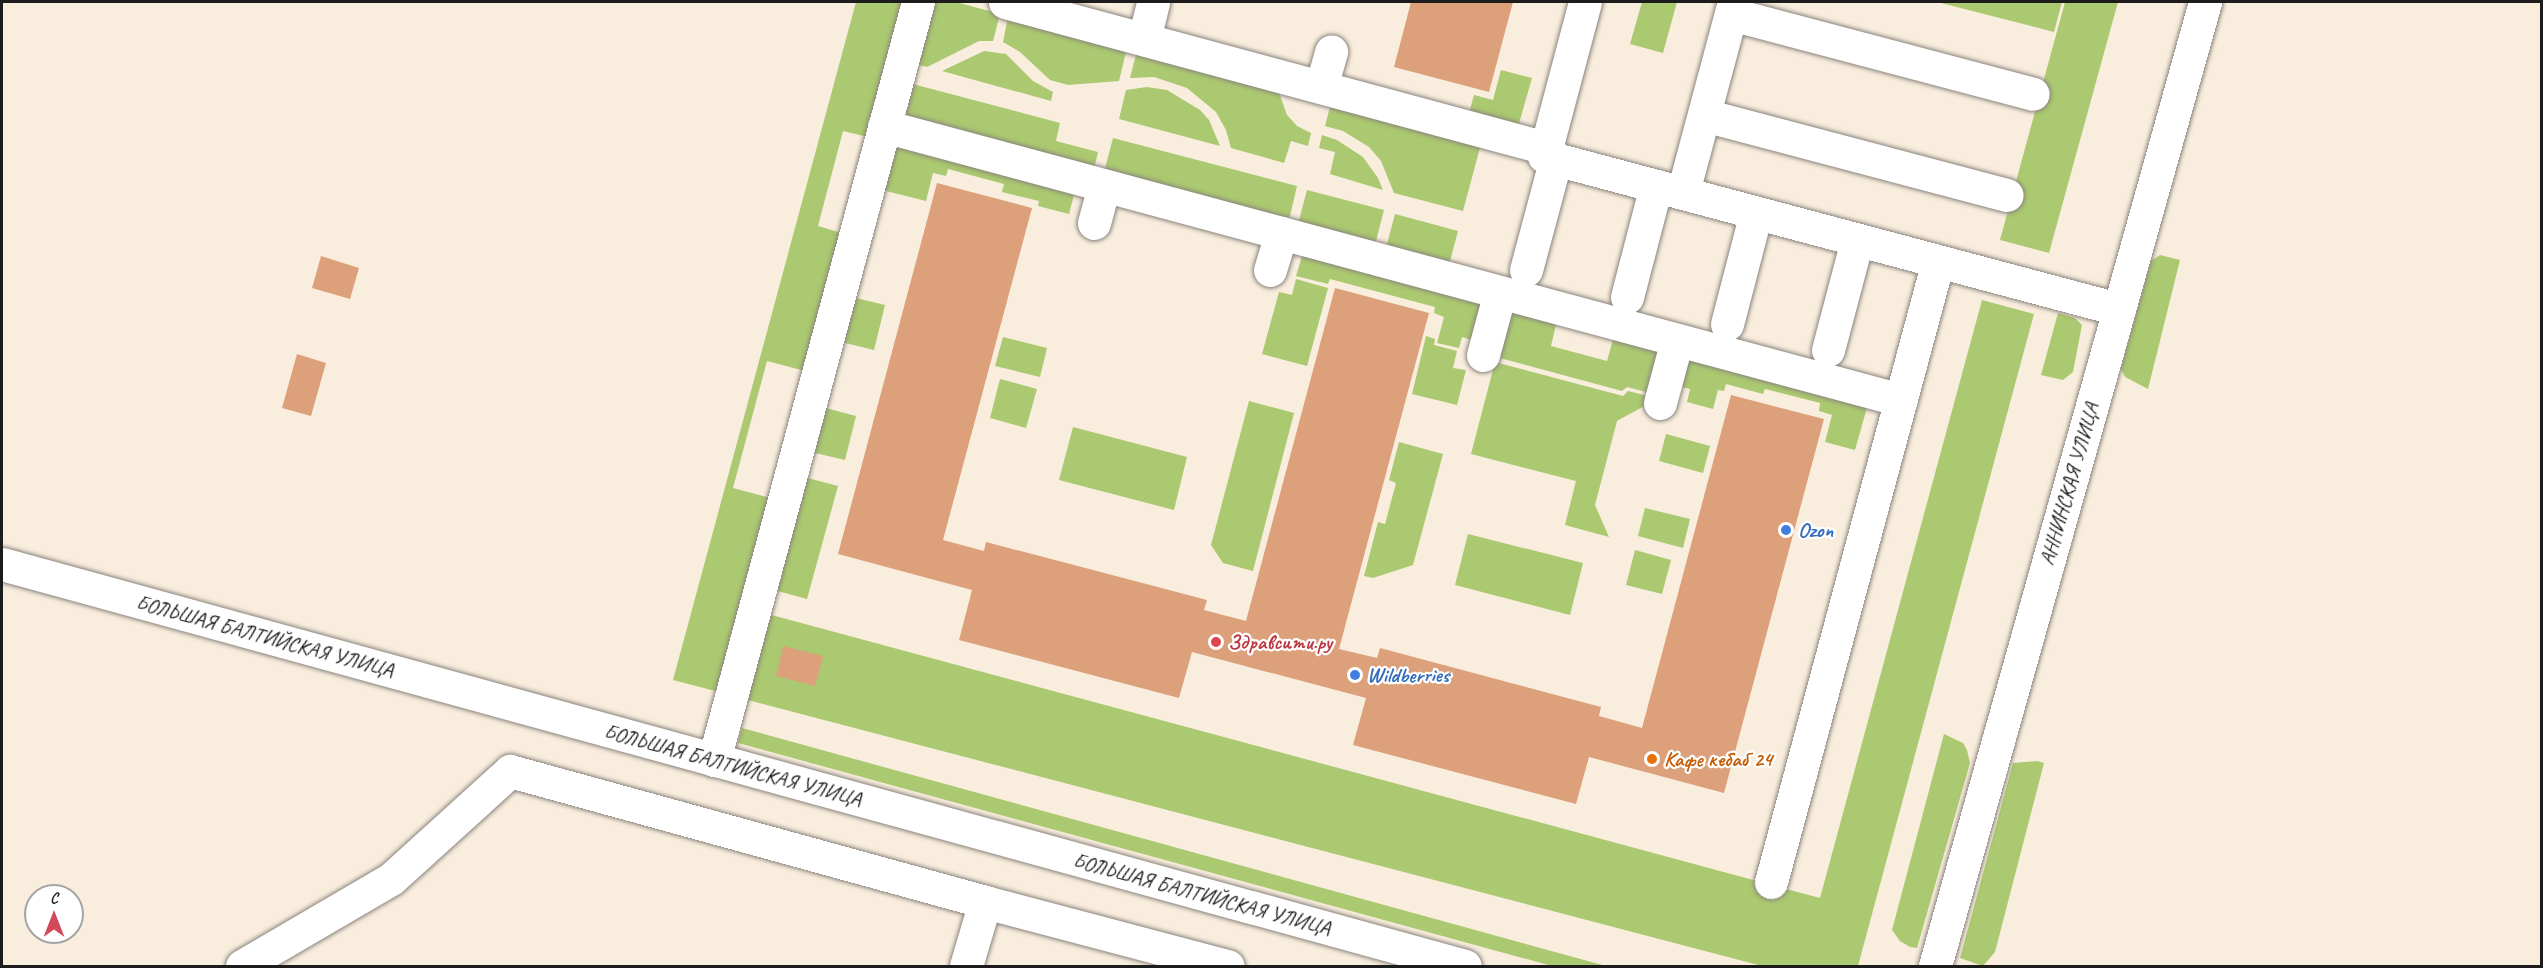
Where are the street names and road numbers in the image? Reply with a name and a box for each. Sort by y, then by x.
street label: АННИНСКАЯ УЛИЦА [2034,400,2104,568]
street label: БОЛЬШАЯ БАЛТИЙСКАЯ УЛИЦА [135,590,395,682]
street label: БОЛЬШАЯ БАЛТИЙСКАЯ УЛИЦА [603,719,863,811]
street label: БОЛЬШАЯ БАЛТИЙСКАЯ УЛИЦА [1072,848,1332,940]

